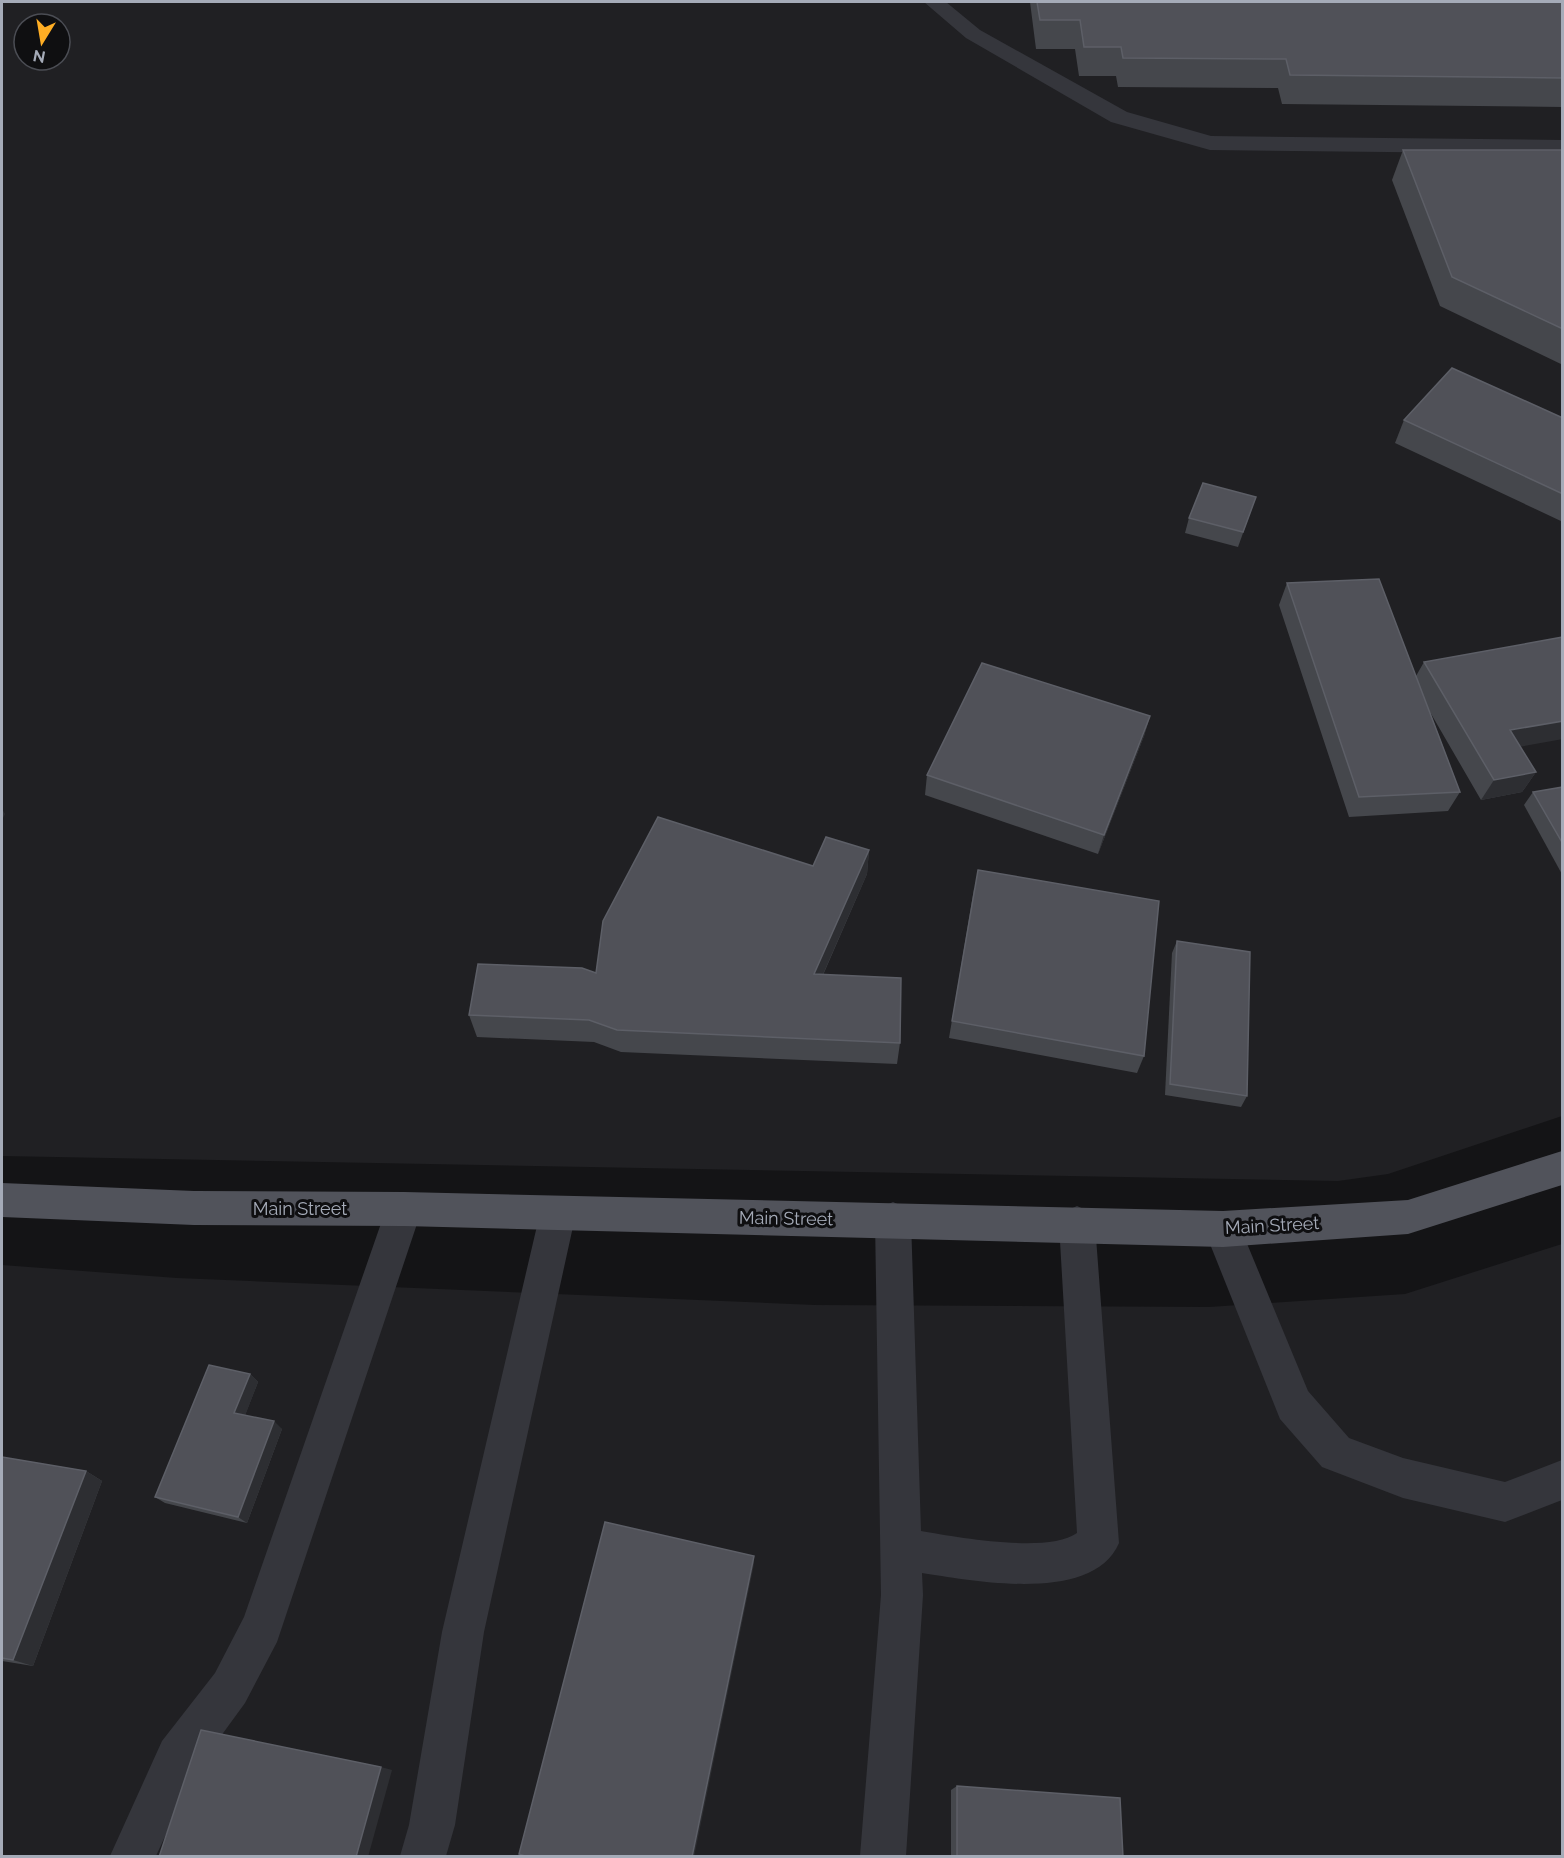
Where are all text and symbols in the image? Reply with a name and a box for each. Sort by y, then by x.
north arrow [12,12,72,72]
text: N [31,46,47,67]
street label: Main Street [253,1198,347,1219]
street label: Main Street [739,1207,833,1229]
street label: Main Street [1224,1212,1320,1238]

